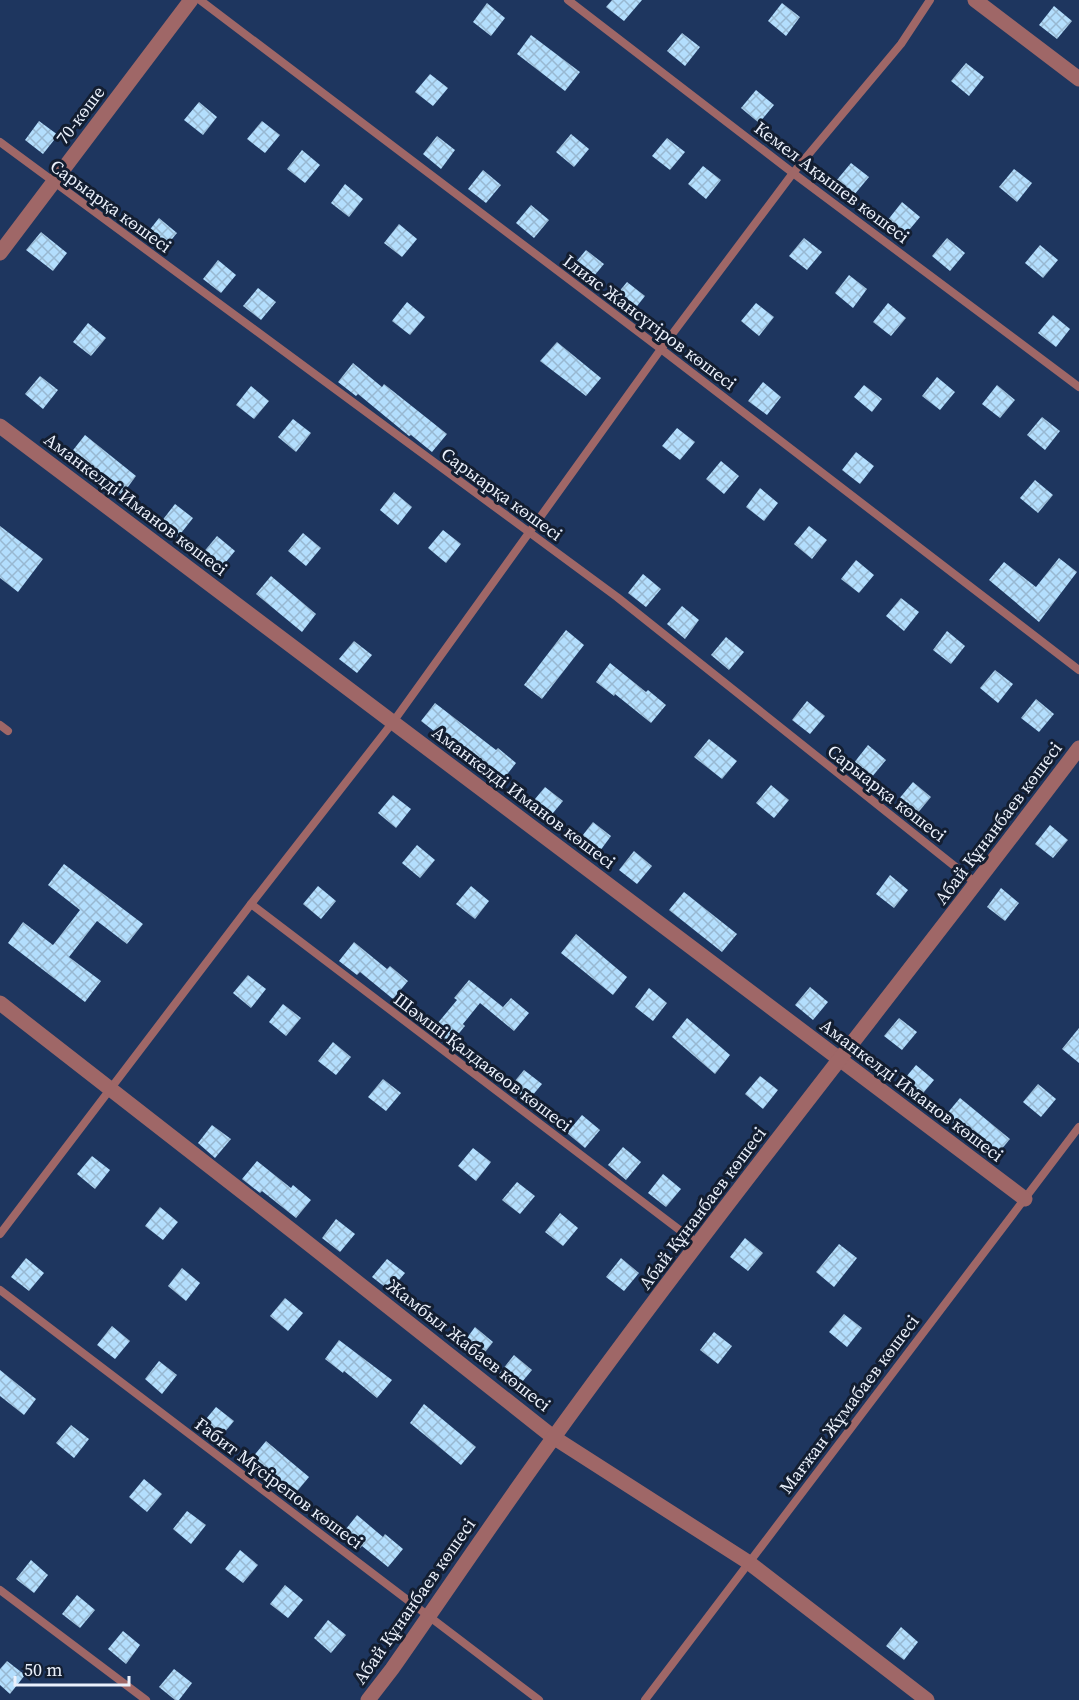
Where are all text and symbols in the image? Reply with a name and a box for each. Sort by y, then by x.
street label: 70-көше [50,81,110,149]
street label: Кемел Ақышев көшесі [749,115,915,249]
street label: Сарыарқа көшесі [45,153,177,259]
street label: Ілияс Жансүгіров көшесі [558,249,742,395]
street label: Аманкелді Иманов көшесі [39,427,233,581]
street label: Сарыарқа көшесі [436,441,568,547]
street label: Аманкелді Иманов көшесі [427,720,621,874]
street label: Абай Құнанбаев көшесі [929,737,1067,909]
street label: Сарыарқа көшесі [822,739,952,847]
street label: Шәмші Қалдаяөов көшесі [389,987,577,1137]
street label: Аманкелді Иманов көшесі [815,1013,1009,1167]
street label: Абай Құнанбаев көшесі [633,1122,771,1294]
street label: Жамбыл Жабаев көшесі [382,1273,556,1417]
street label: Мағжан Жұмабаев көшесі [773,1309,925,1499]
street label: Ғабит Мүсірепов көшесі [190,1412,368,1554]
street label: Абай Құнанбаев көшесі [347,1513,481,1689]
scale bar [15,1649,129,1687]
text: 50 m [24,1657,62,1682]

